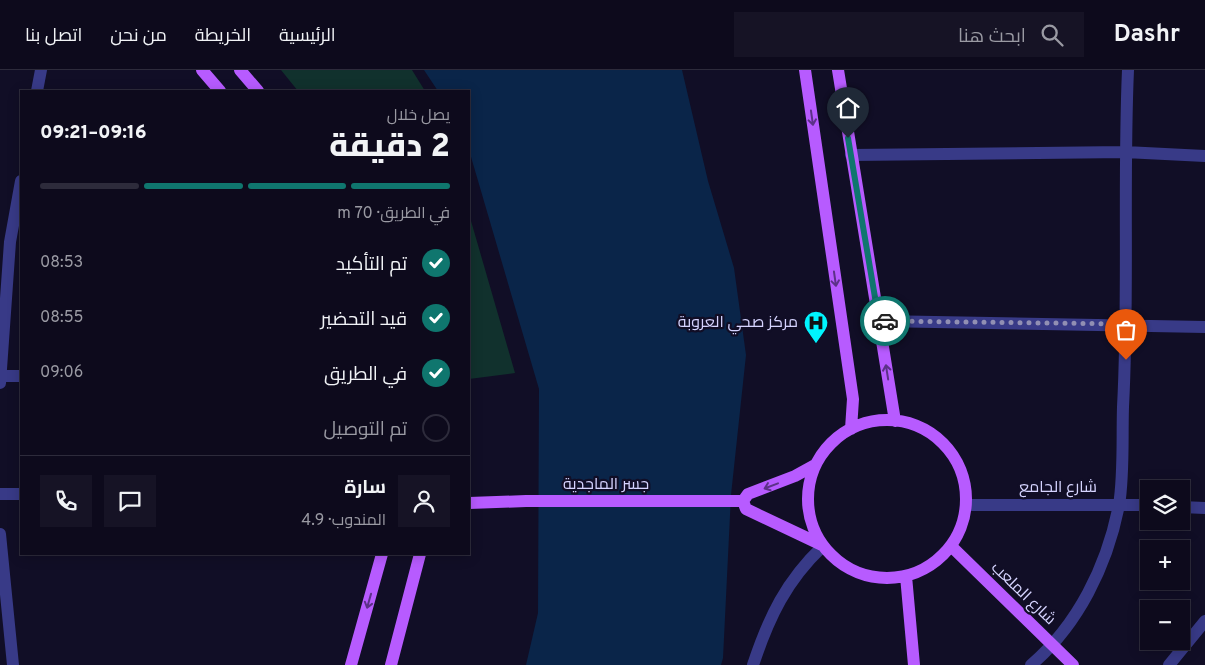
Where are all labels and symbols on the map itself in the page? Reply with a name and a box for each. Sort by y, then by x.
pin [827,87,869,138]
one-way arrow [807,110,817,126]
one-way arrow [831,271,841,287]
courier [860,296,910,346]
pin [1105,309,1147,360]
hospital icon: مركز صحي العروبة [803,310,829,344]
place label: مركز صحي العروبة [678,313,798,335]
one-way arrow [882,365,892,381]
street label: جسر الماجدية [563,475,649,495]
street label: شارع الجامع [1019,478,1097,498]
one-way arrow [764,482,779,491]
street label: شارع الملعب [986,558,1060,630]
one-way arrow [363,592,373,608]

